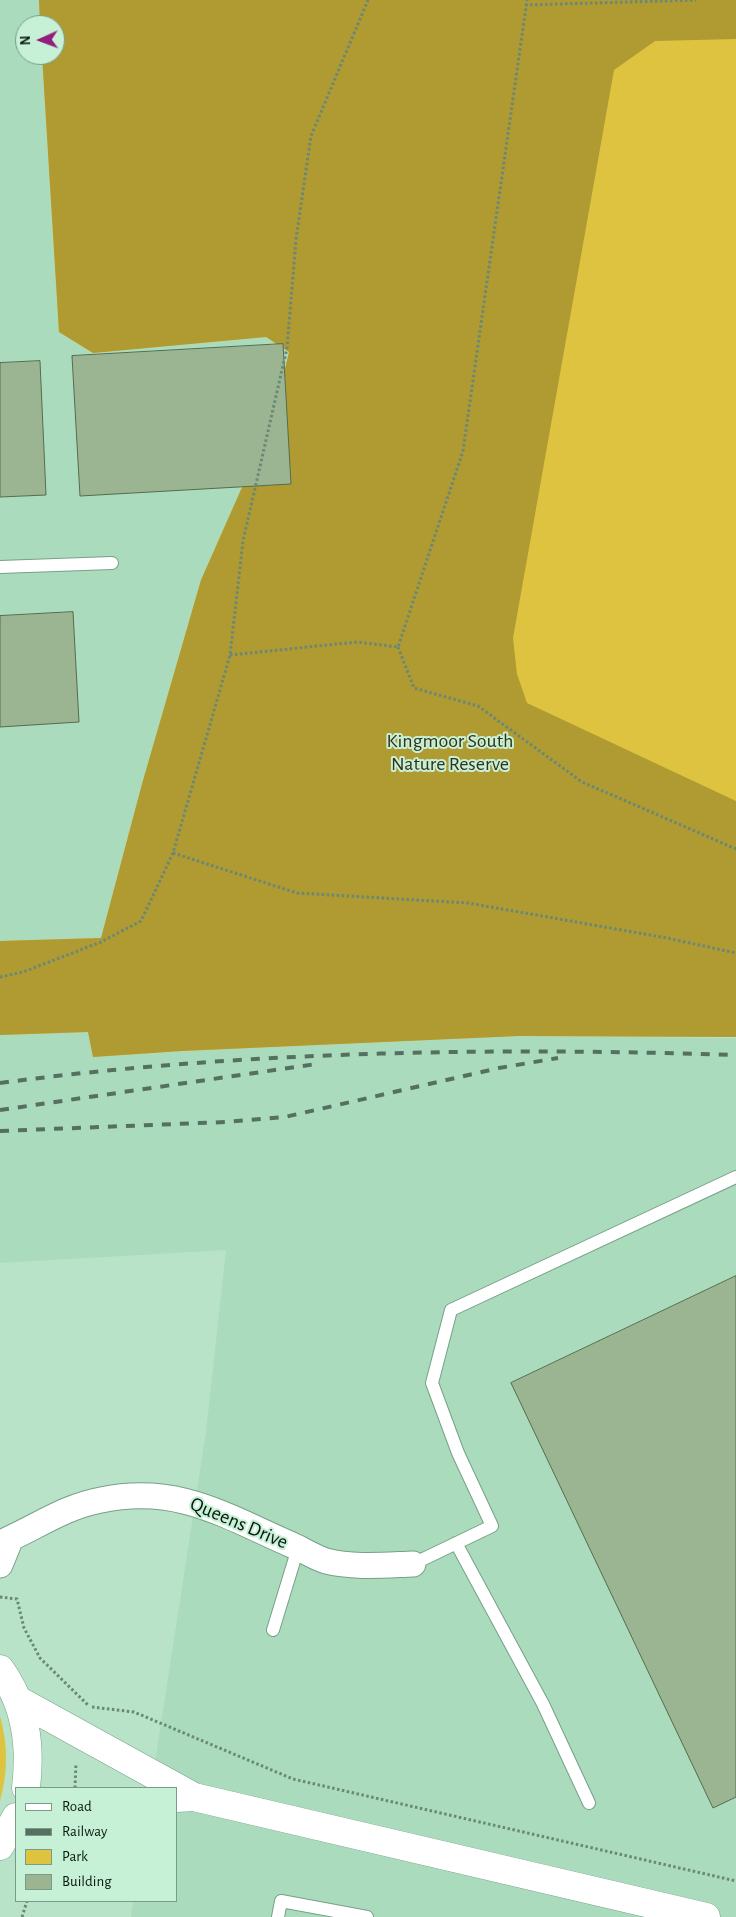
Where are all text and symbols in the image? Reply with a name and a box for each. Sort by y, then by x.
north arrow [15,15,65,65]
text: N [19,35,33,46]
park label: Kingmoor South Nature Reserve [387,729,513,776]
street label: Queens Drive [186,1492,292,1554]
legend [15,1787,178,1902]
text: Road [62,1799,92,1814]
text: Railway [62,1824,107,1839]
text: Park [62,1849,88,1864]
text: Building [62,1874,112,1889]

